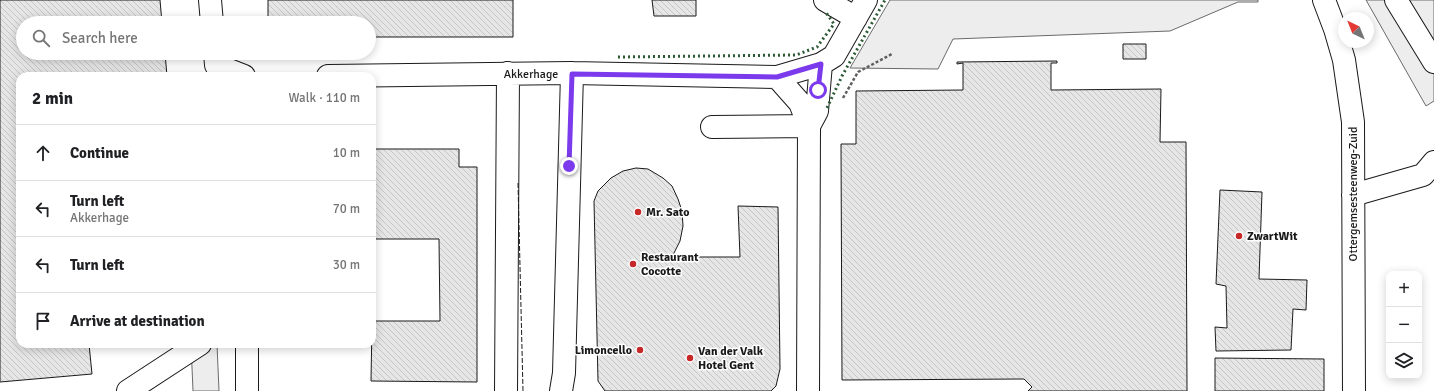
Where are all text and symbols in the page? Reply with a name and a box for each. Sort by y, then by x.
north arrow [1338,12,1374,48]
search box [16,16,376,60]
icon: search [30,27,52,49]
text: Search here [62,29,138,47]
street label: Akkerhage [504,67,558,82]
route start [809,81,827,99]
text: 2 min [32,88,73,109]
text: Walk · 110 m [289,90,360,106]
street label: Ottergemsesteenweg-Zuid [1346,127,1361,261]
icon: ahead [32,142,54,164]
text: Continue [70,144,129,162]
text: 10 m [333,145,360,161]
route end [560,157,578,175]
text: Turn left [70,192,124,210]
icon: left [32,198,54,220]
text: 70 m [333,201,360,217]
place label: Mr. Sato [646,205,689,220]
marker: Mr. Sato [633,207,643,217]
text: Akkerhage [70,210,129,226]
place label: ZwartWit [1247,229,1298,244]
marker: ZwartWit [1234,231,1244,241]
place label: Restaurant Cocotte [641,250,699,279]
icon: left [32,254,54,276]
text: Turn left [70,256,124,274]
text: 30 m [333,257,360,273]
marker: Restaurant Cocotte [628,259,638,269]
map controls [1386,271,1422,379]
button: + [1386,271,1422,307]
button: − [1386,307,1422,343]
icon: arrive [32,310,54,332]
text: Arrive at destination [70,312,205,330]
place label: Limoncello [575,343,632,358]
button: layers [1386,343,1422,379]
place label: Van der Valk Hotel Gent [698,344,764,373]
marker: Limoncello [635,345,645,355]
marker: Van der Valk Hotel Gent [685,353,695,363]

